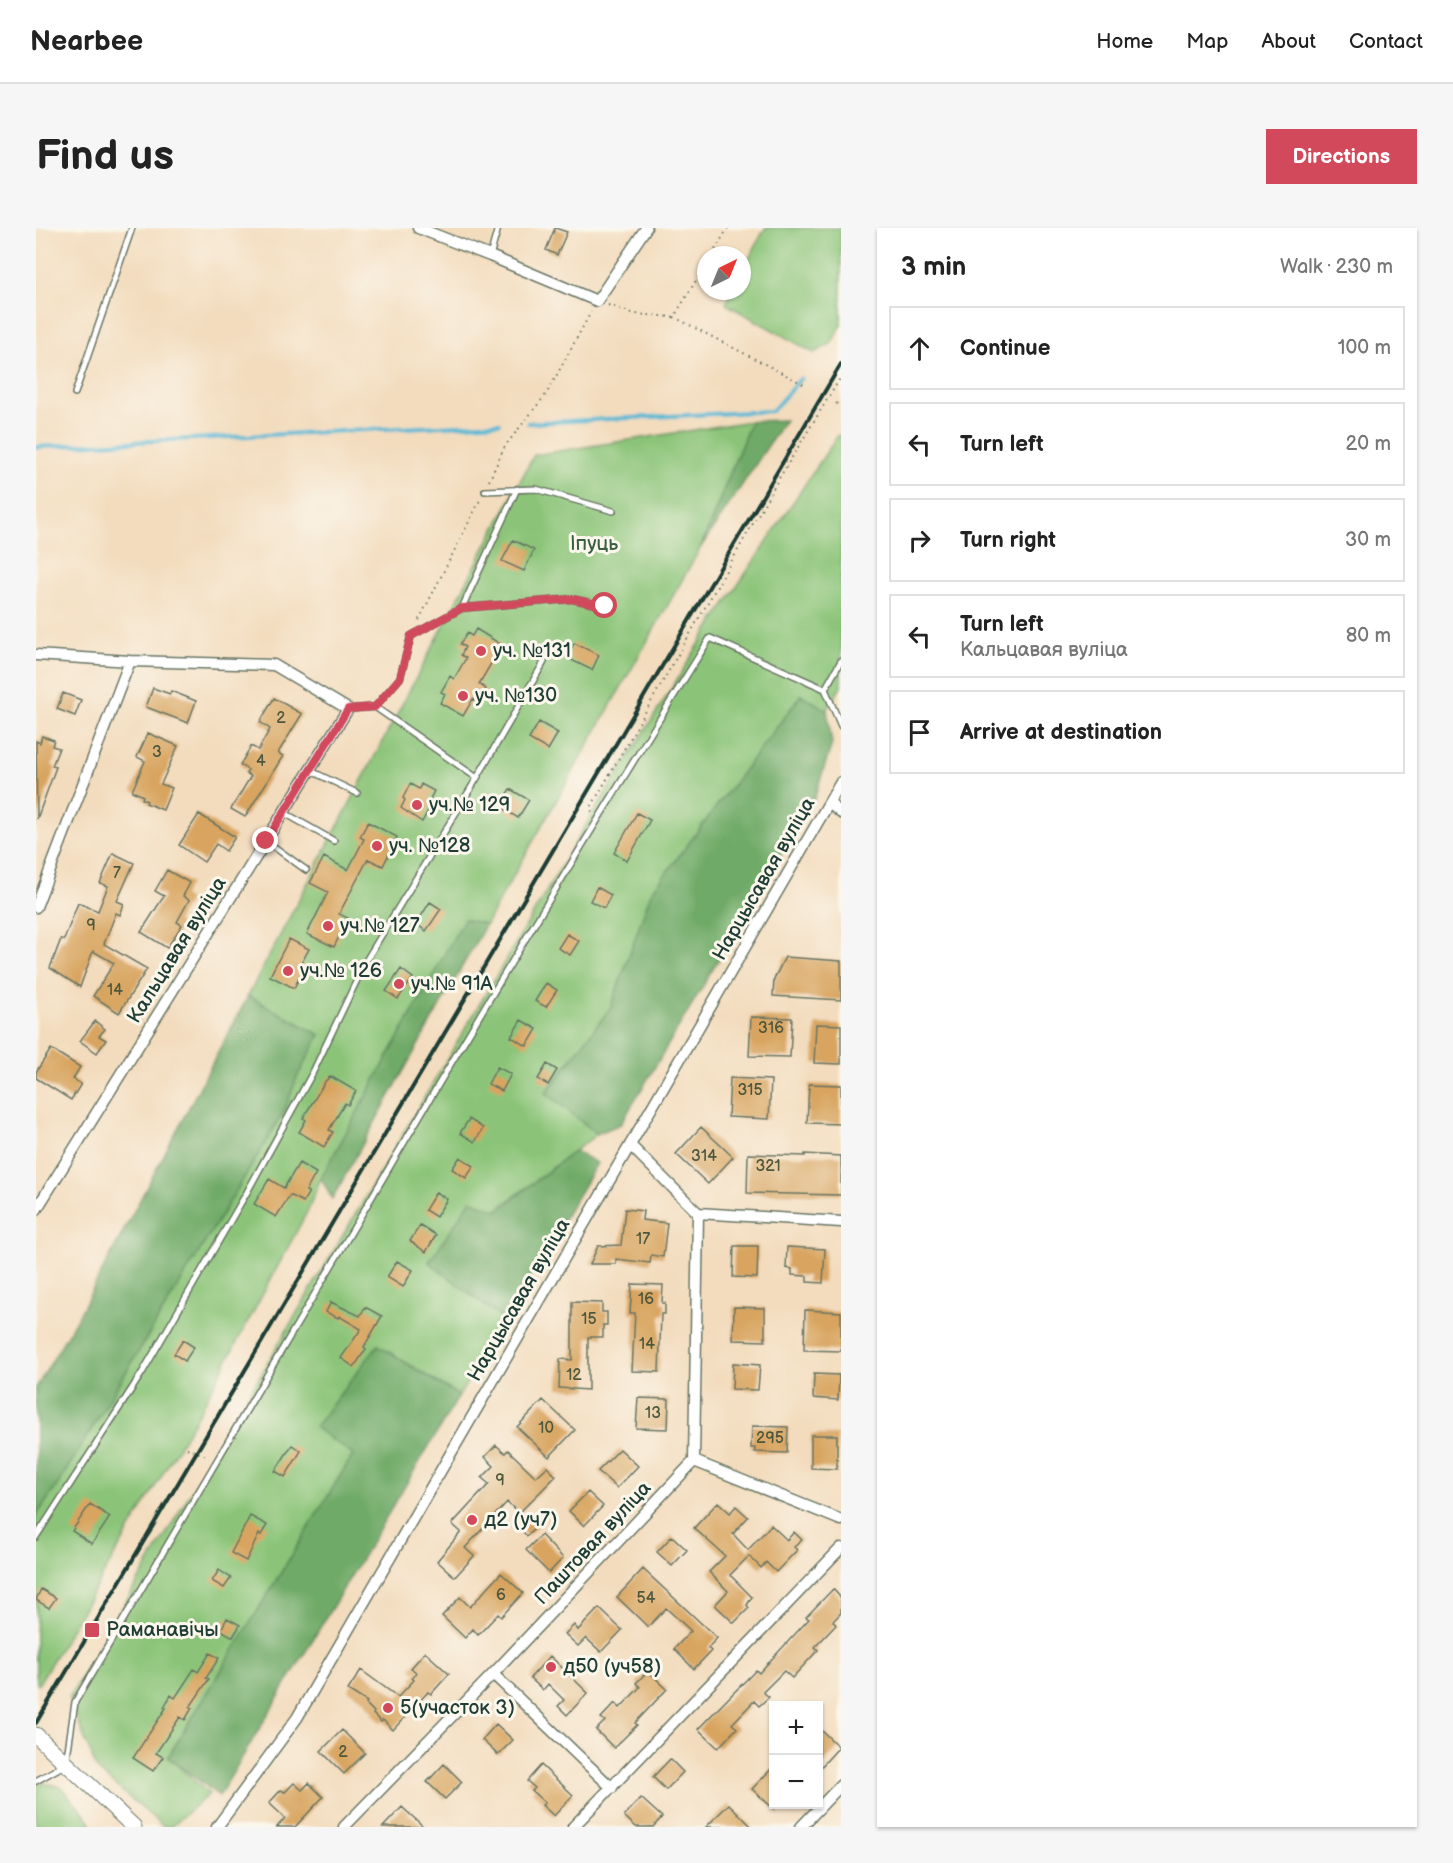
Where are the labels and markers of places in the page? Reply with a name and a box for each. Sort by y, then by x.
place label: уч. №131 [493,639,571,663]
marker: уч. №131 [474,644,488,658]
place label: уч. №130 [475,684,557,708]
marker: уч. №130 [456,689,470,703]
place label: уч.№ 129 [429,793,510,817]
marker: уч.№ 129 [410,798,424,812]
place label: уч. №128 [389,834,471,858]
marker: уч. №128 [370,839,384,853]
place label: уч.№ 127 [340,914,420,938]
marker: уч.№ 127 [321,919,335,933]
place label: уч.№ 126 [300,959,382,983]
marker: уч.№ 126 [281,964,295,978]
place label: уч.№ 91А [411,972,494,996]
marker: уч.№ 91А [392,977,406,991]
place label: д2 (уч7) [484,1508,557,1532]
marker: д2 (уч7) [465,1513,479,1527]
place label: Раманавічы [106,1618,219,1642]
marker: Раманавічы [83,1621,101,1639]
place label: д50 (уч58) [563,1655,661,1679]
marker: д50 (уч58) [544,1660,558,1674]
place label: 5(участок 3) [400,1696,515,1720]
marker: 5(участок 3) [381,1701,395,1715]

